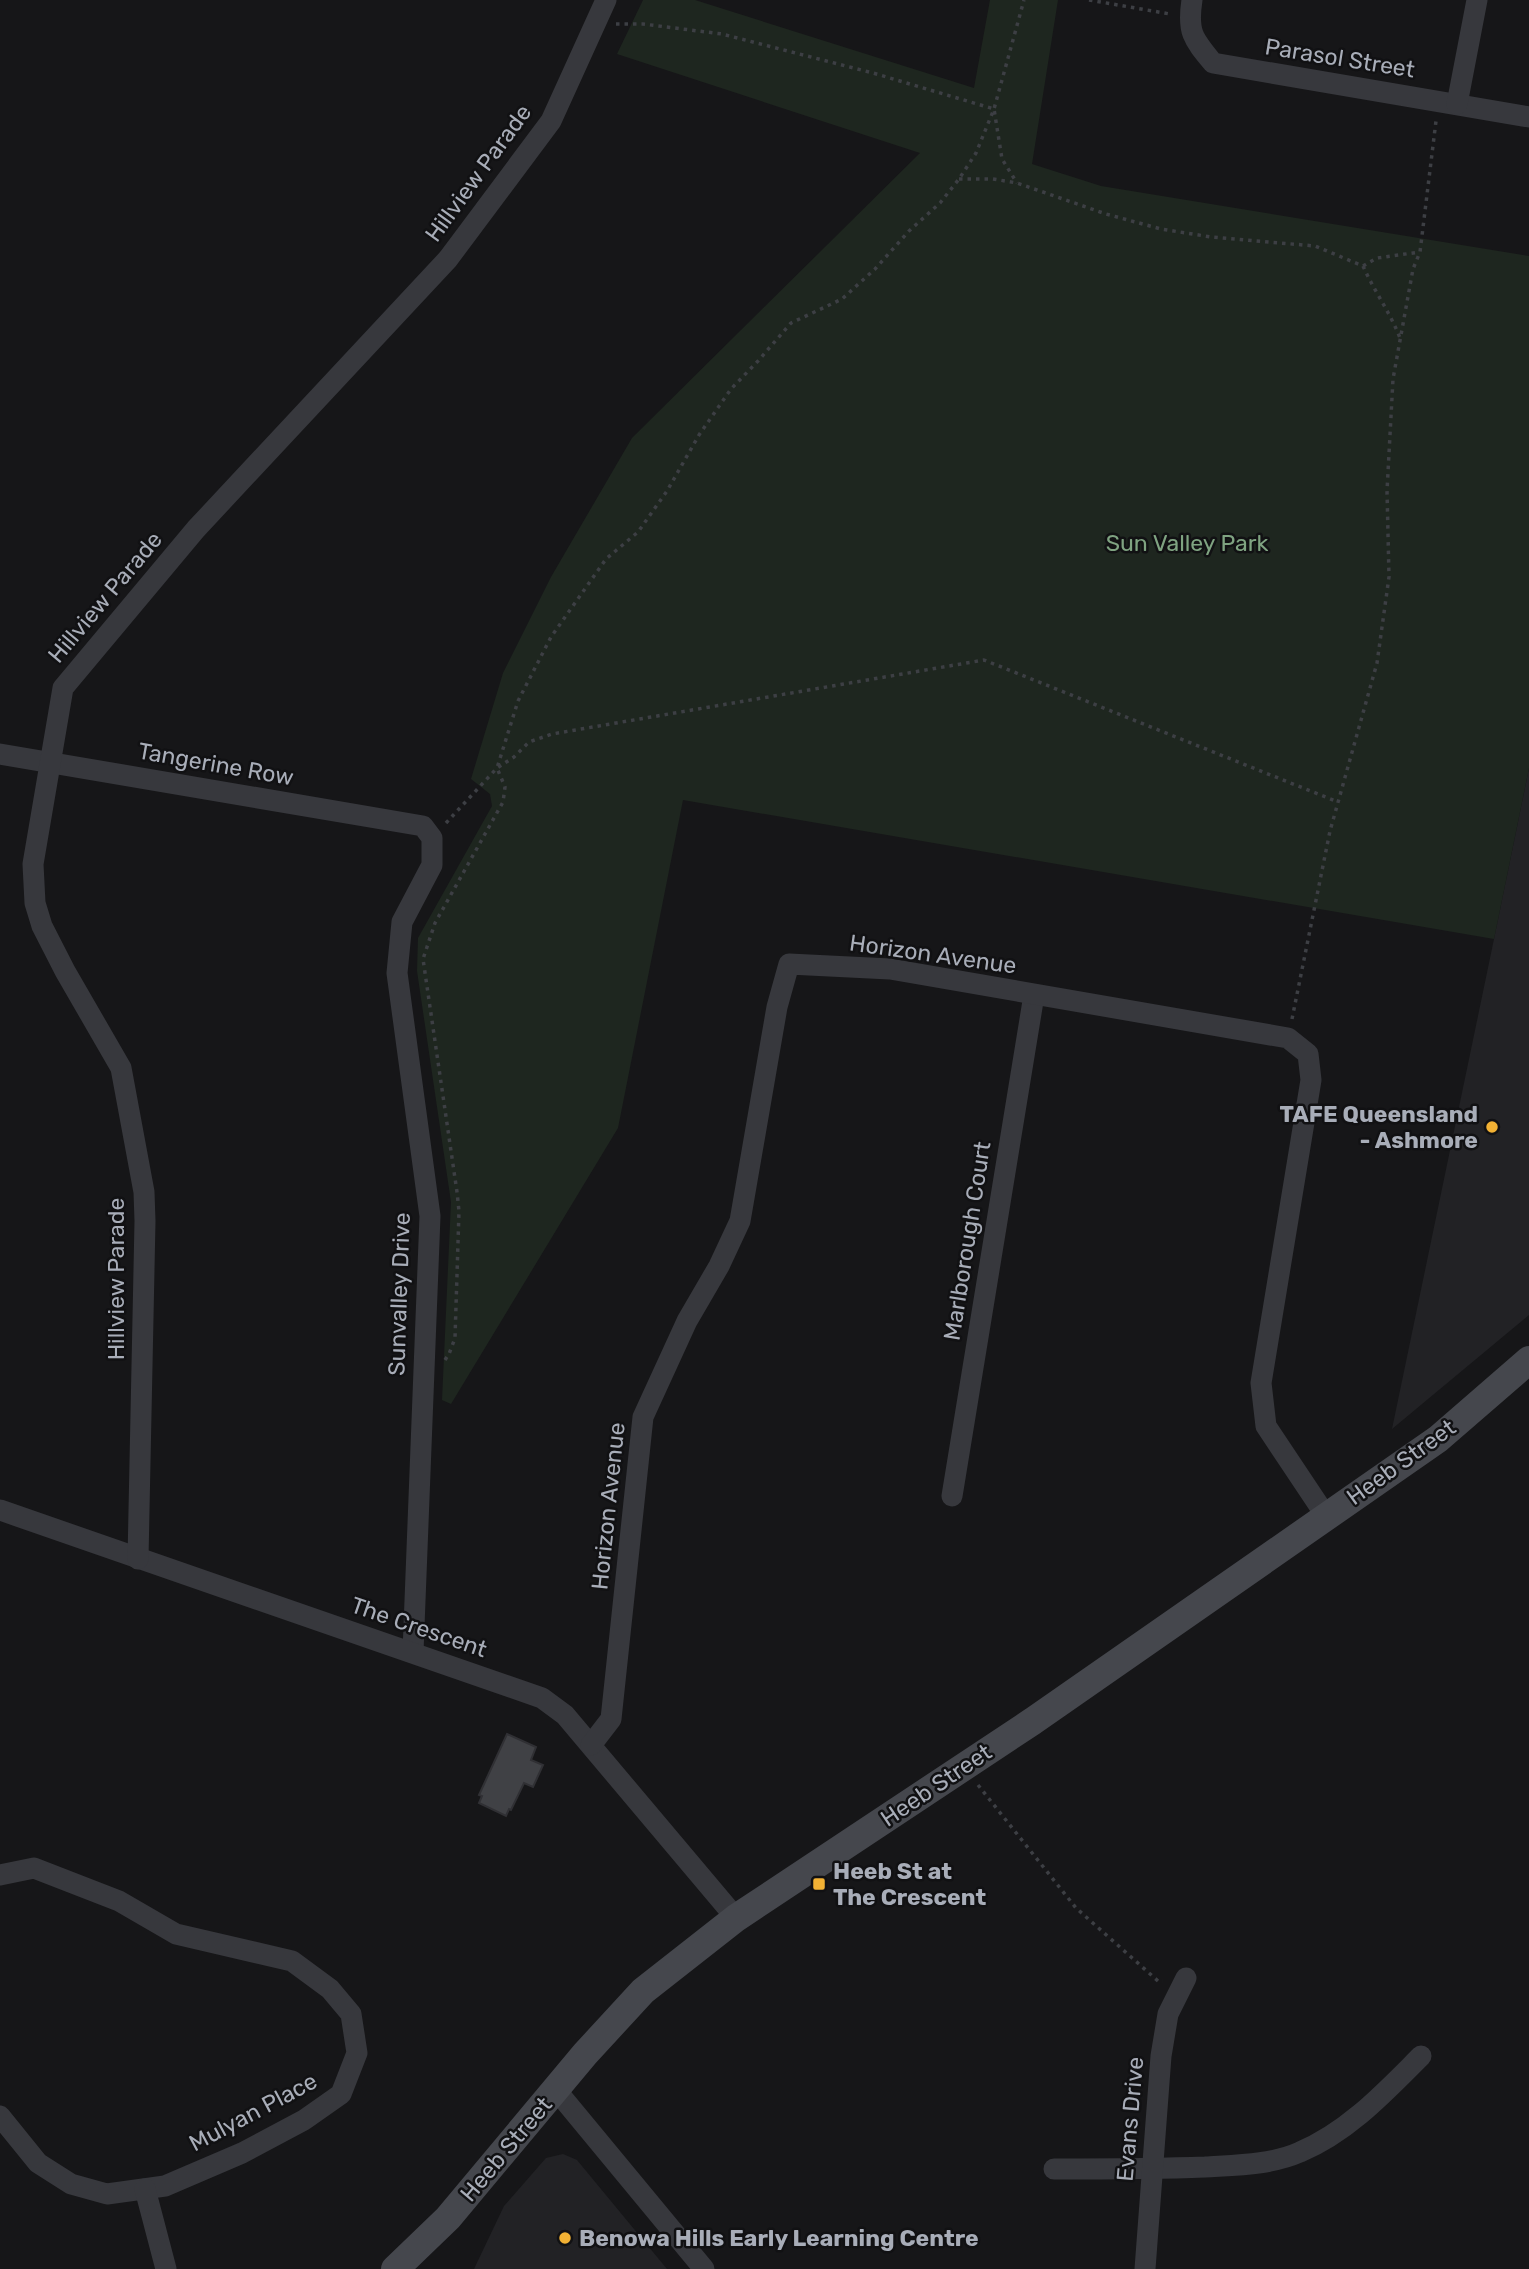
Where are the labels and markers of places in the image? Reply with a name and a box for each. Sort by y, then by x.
place label: TAFE Queensland - Ashmore [1279,1100,1478,1154]
marker: TAFE Queensland - Ashmore [1484,1119,1500,1135]
place label: Heeb St at The Crescent [833,1857,986,1911]
marker: Heeb St at The Crescent [811,1876,827,1892]
place label: Benowa Hills Early Learning Centre [579,2224,979,2252]
marker: Benowa Hills Early Learning Centre [557,2230,573,2246]

